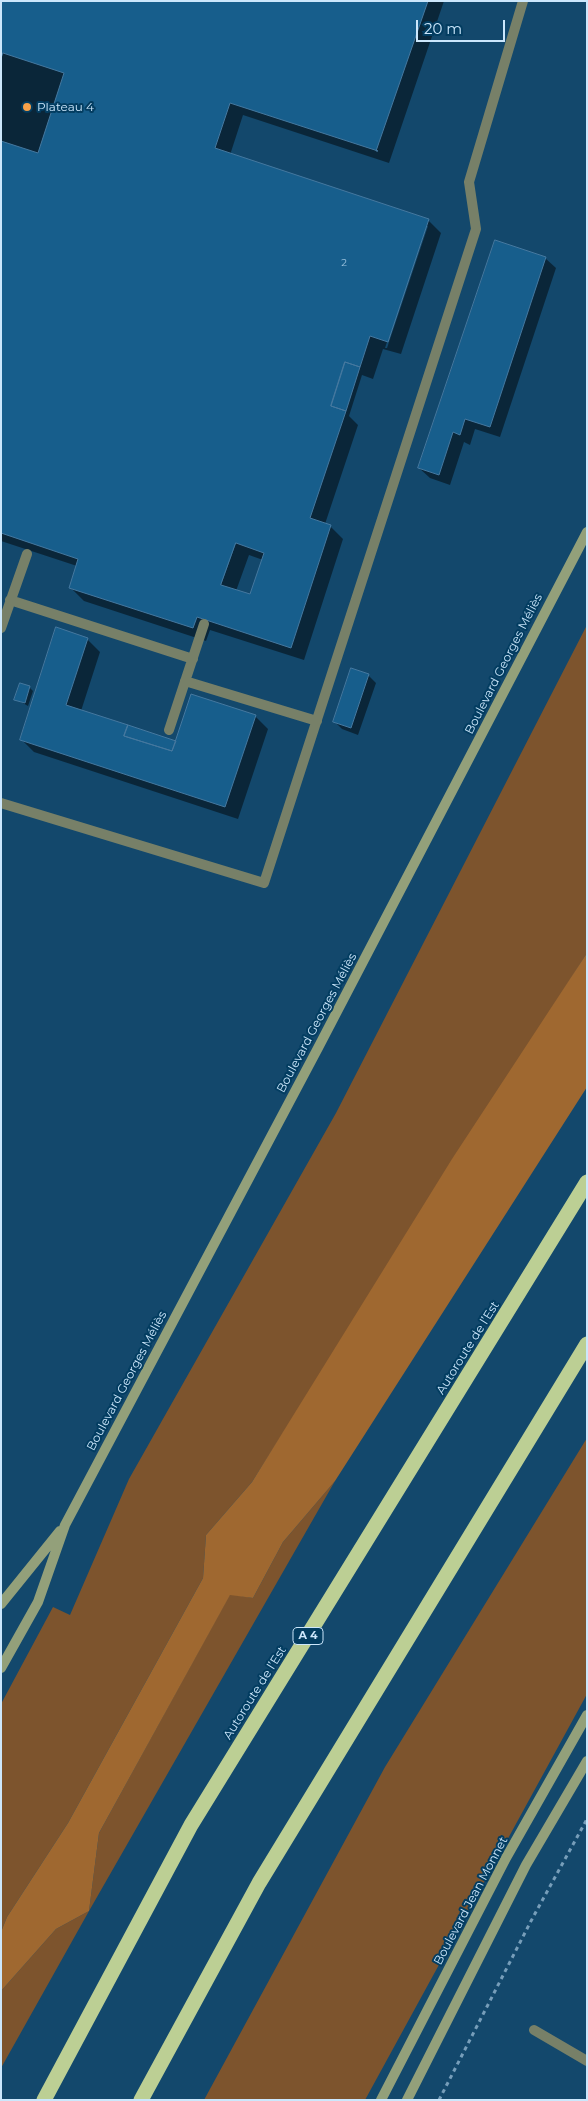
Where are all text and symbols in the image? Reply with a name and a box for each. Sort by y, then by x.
scale bar [418,10,507,42]
text: 20 m [424,19,462,38]
place label: Plateau 4 [37,100,94,114]
marker: Plateau 4 [21,101,33,113]
house number: 2 [341,257,347,269]
street label: Boulevard Georges Méliès [462,591,546,737]
street label: Boulevard Georges Méliès [274,951,360,1095]
street label: Autoroute de l’Est [434,1299,502,1397]
street label: Boulevard Georges Méliès [84,1309,170,1453]
road number: A 4 [293,1628,323,1644]
street label: Autoroute de l’Est [221,1644,289,1742]
street label: Boulevard Jean Monnet [431,1834,511,1968]

